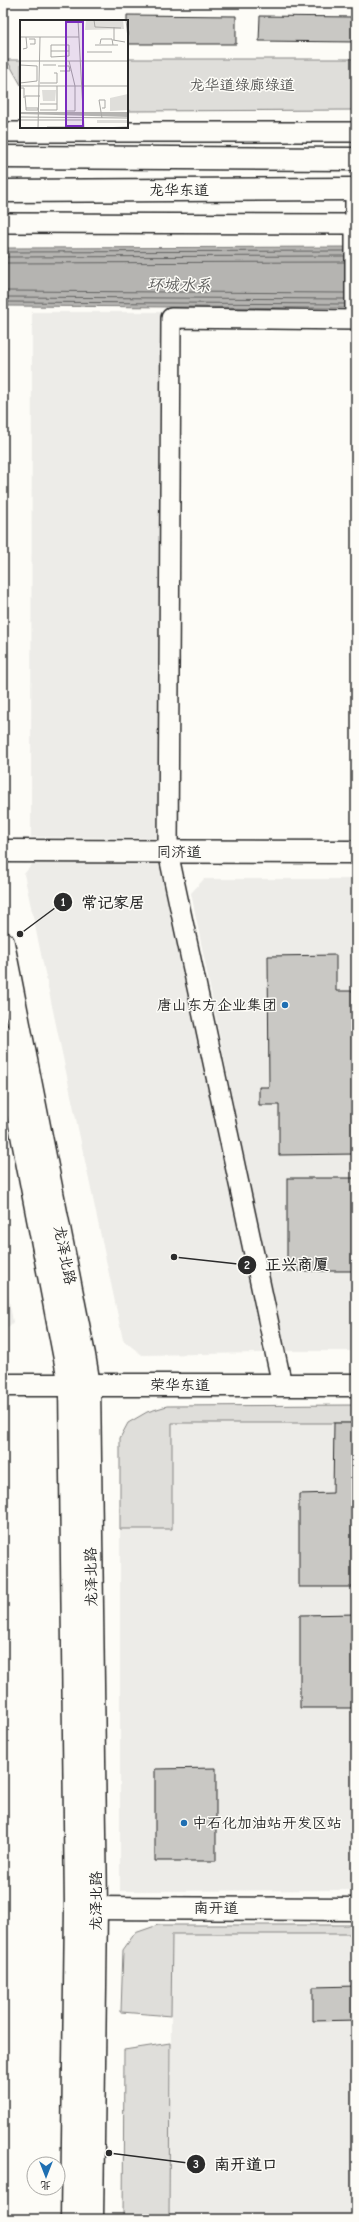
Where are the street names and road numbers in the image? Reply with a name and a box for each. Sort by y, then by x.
street label: 龙华东道 [149,181,209,199]
street label: 同济道 [156,843,202,861]
street label: 龙泽北路 [50,1224,80,1286]
street label: 荣华东道 [150,1376,210,1394]
street label: 龙泽北路 [81,1547,101,1607]
street label: 龙泽北路 [87,1871,105,1931]
street label: 南开道 [193,1899,239,1917]

